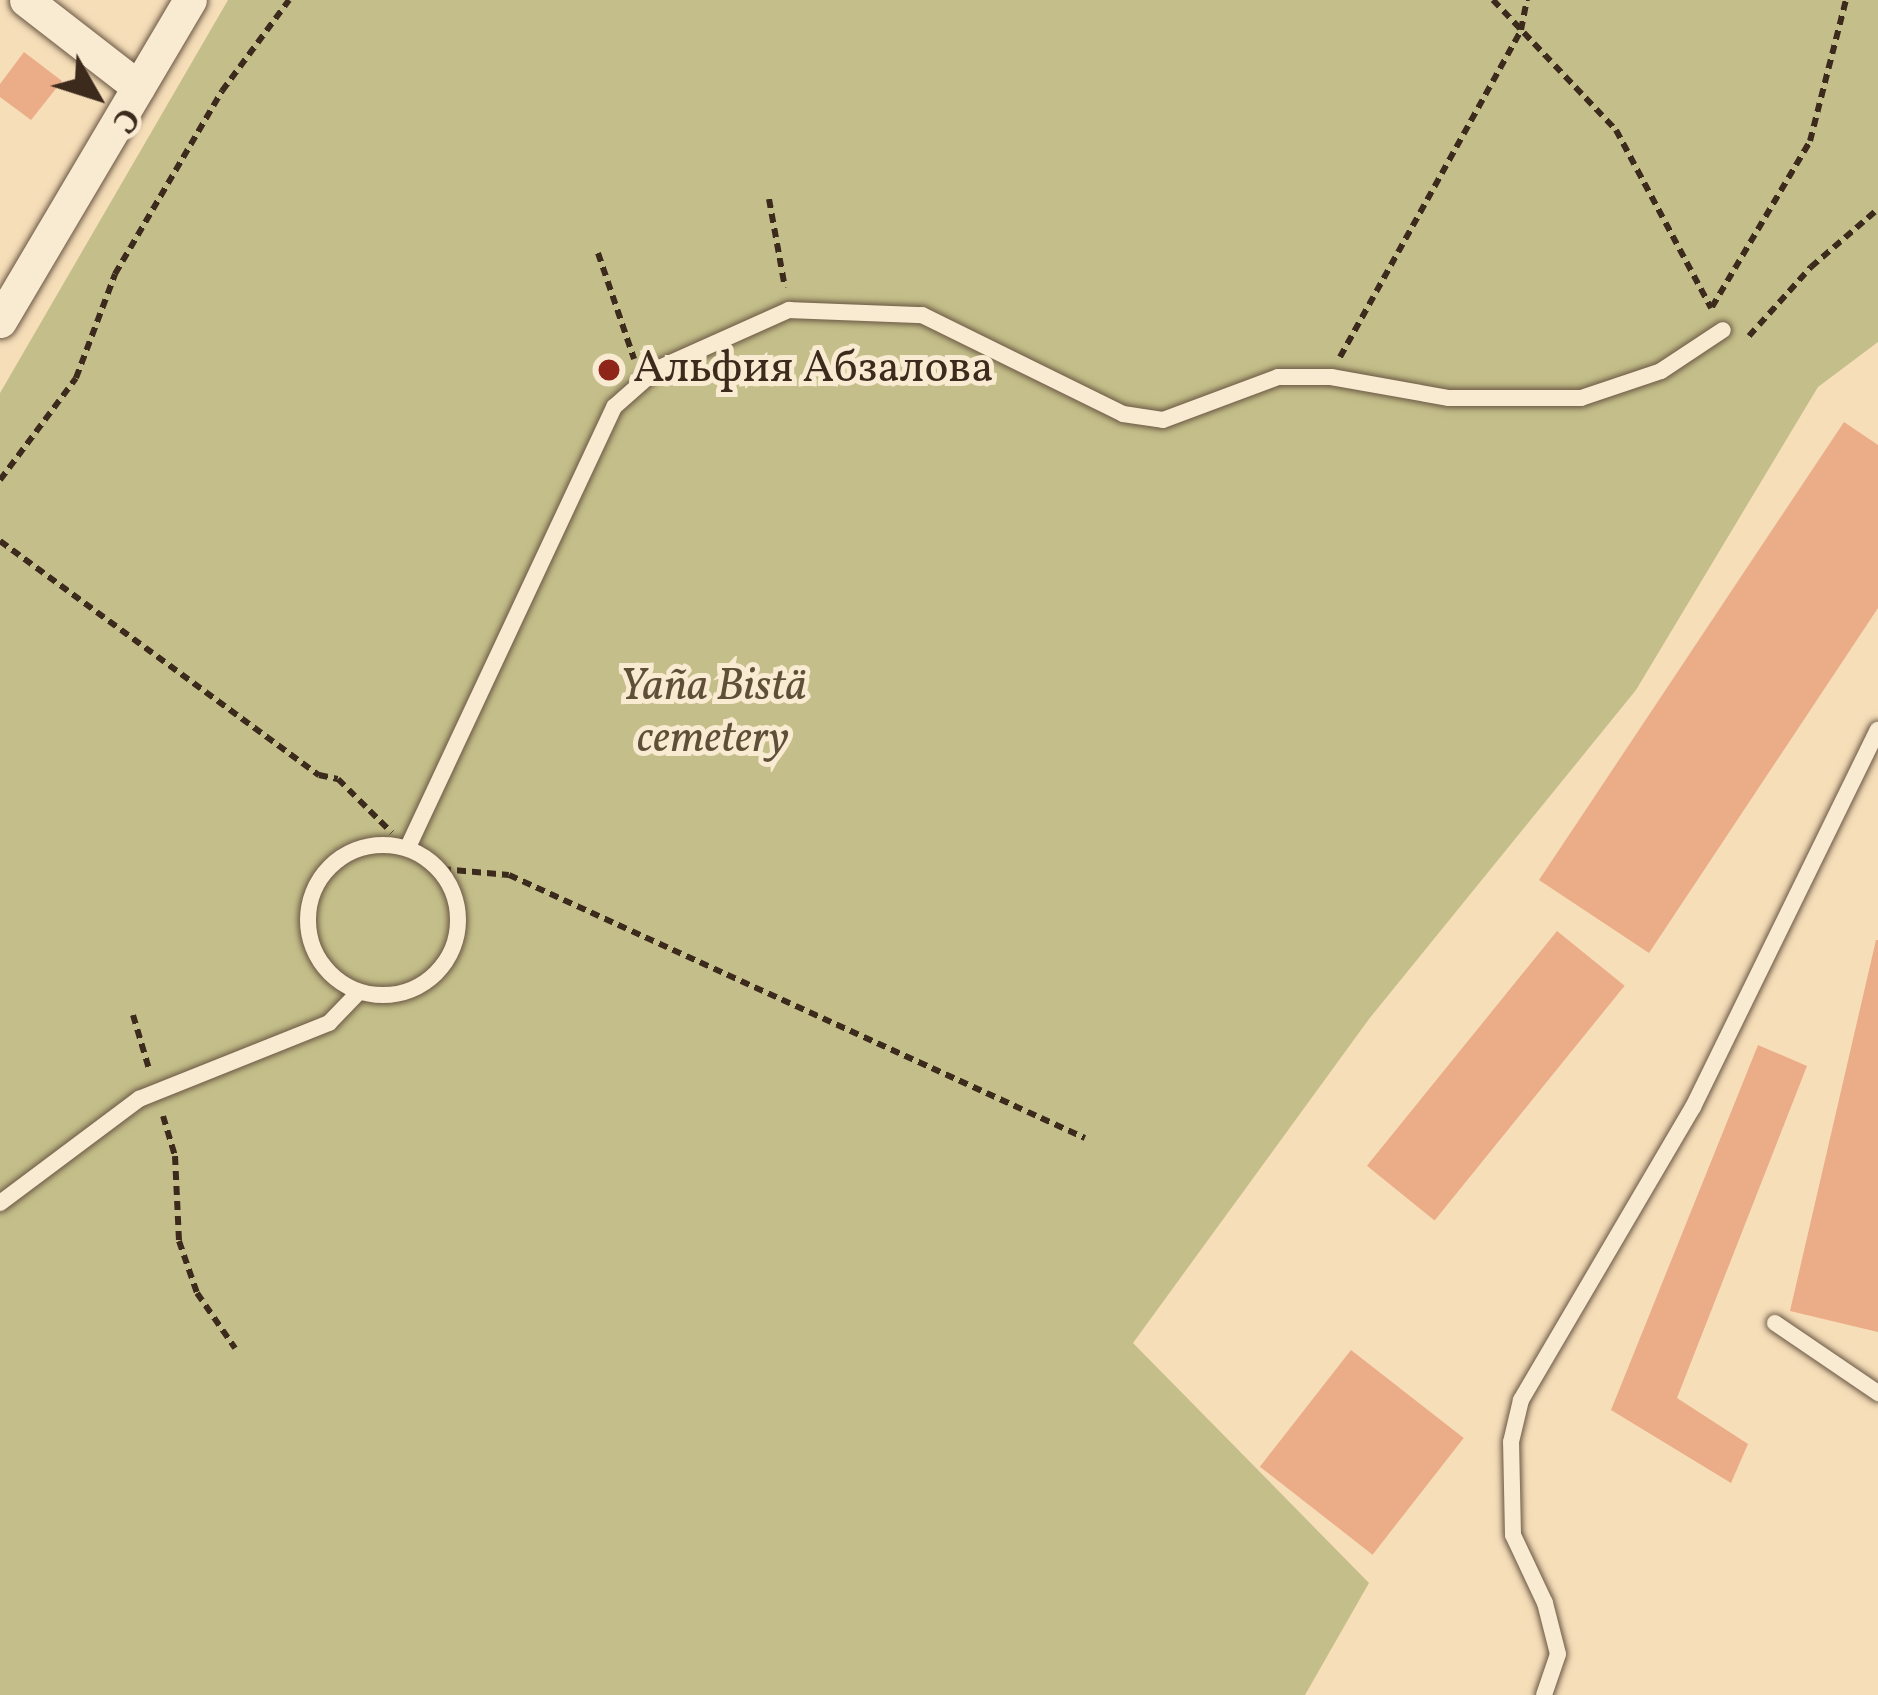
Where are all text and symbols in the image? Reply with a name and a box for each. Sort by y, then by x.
north arrow [36,36,156,156]
text: С [99,96,149,141]
place label: Альфия Абзалова [633,343,994,397]
marker: Альфия Абзалова [596,357,622,383]
park label: Yaña Bistä cemetery [619,661,807,767]

